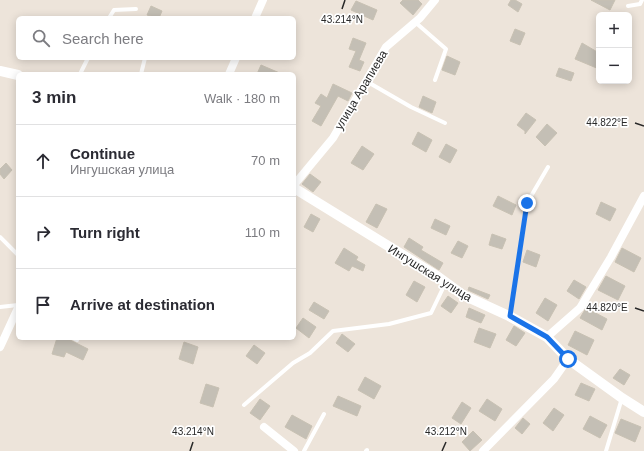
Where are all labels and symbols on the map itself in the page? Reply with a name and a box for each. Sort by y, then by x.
text: 43.214°N [321,14,363,25]
street label: улица Арапиева [332,47,390,132]
text: 44.822°E [586,117,628,128]
route end [518,194,536,212]
street label: Ингушская улица [385,242,475,305]
text: 44.820°E [586,302,628,313]
route start [559,350,577,368]
text: 43.214°N [172,426,214,437]
text: 43.212°N [425,426,467,437]

